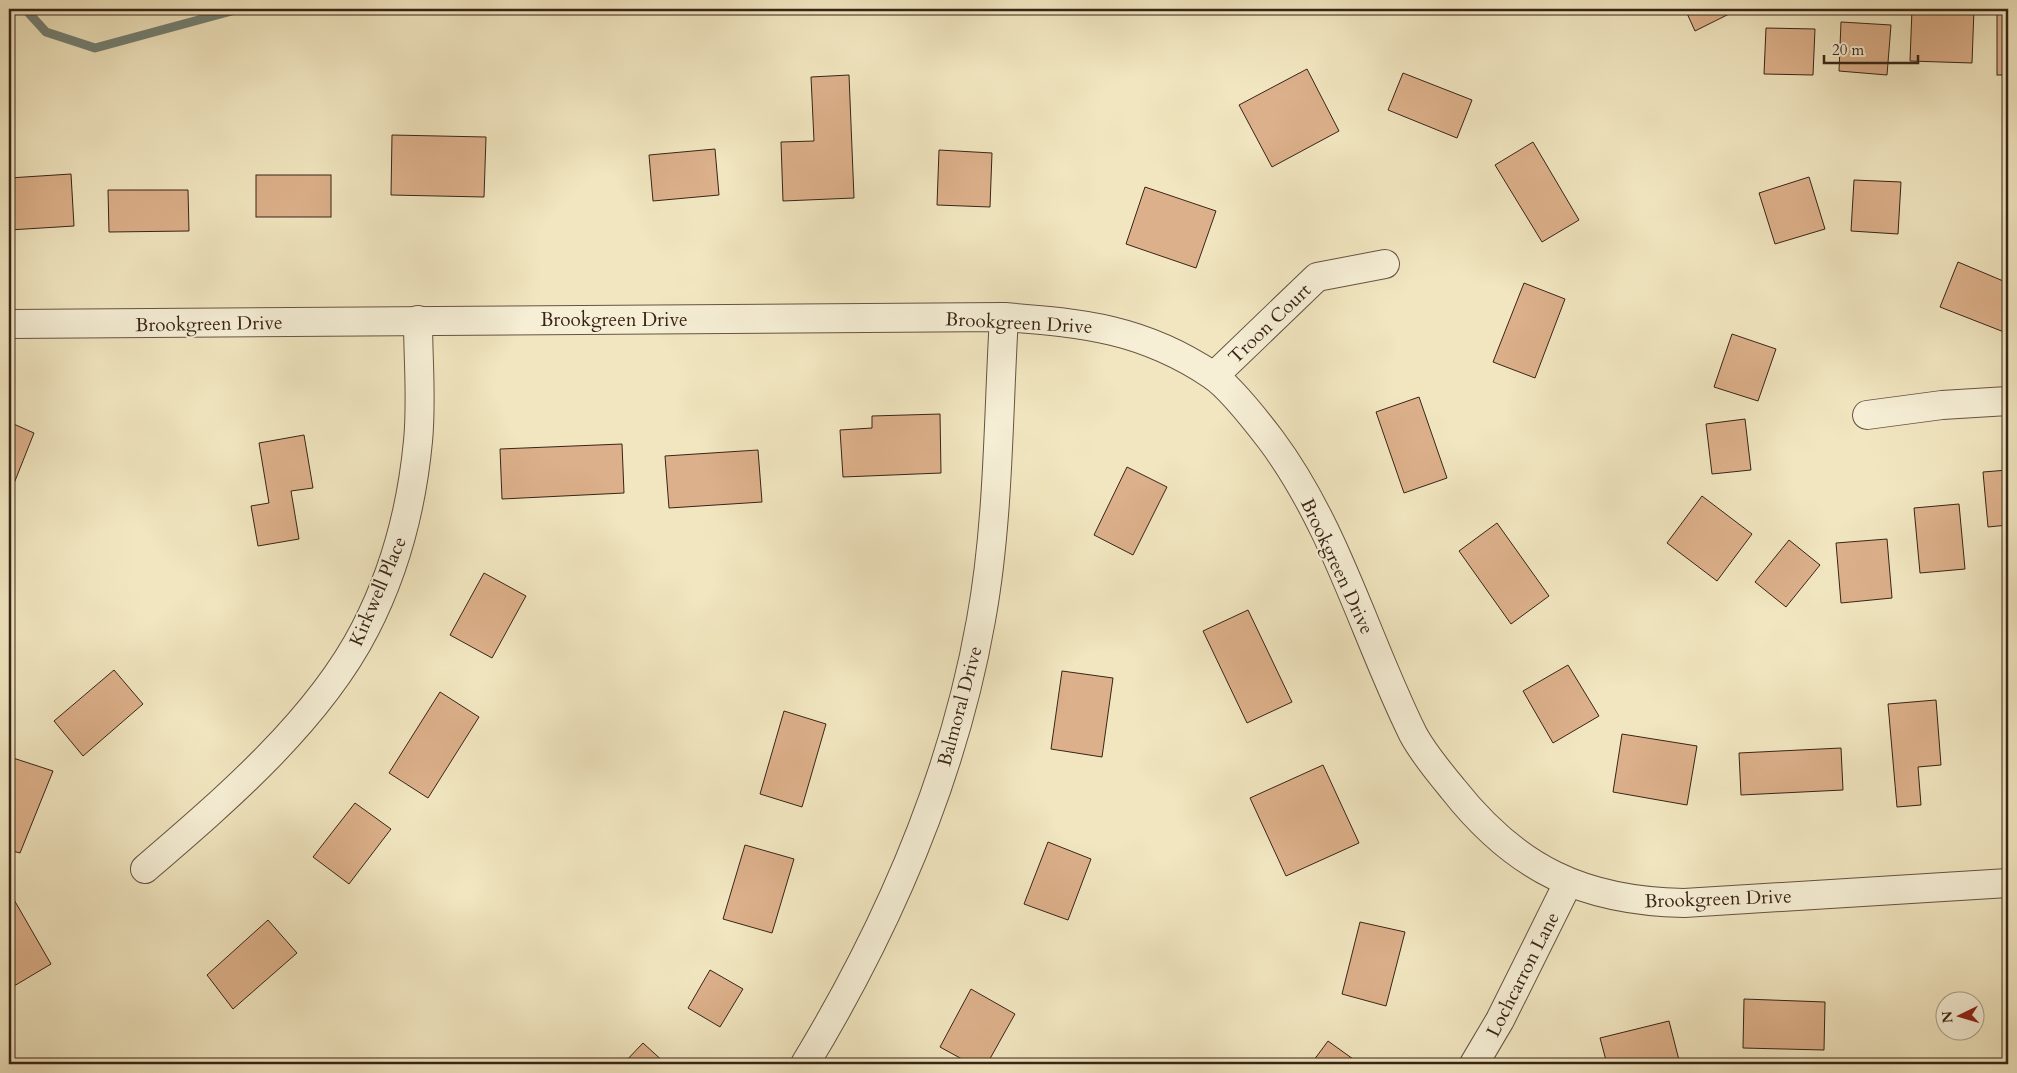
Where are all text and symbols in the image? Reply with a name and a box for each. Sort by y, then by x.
scale bar [1824,32,1918,64]
text: 20 m [1832,40,1864,60]
street label: Troon Court [1223,278,1317,370]
street label: Brookgreen Drive [945,306,1093,340]
street label: Brookgreen Drive [540,307,688,333]
street label: Brookgreen Drive [135,310,283,338]
street label: Brookgreen Drive [1294,494,1380,639]
street label: Kirkwell Place [343,533,413,650]
street label: Balmoral Drive [931,643,988,769]
street label: Brookgreen Drive [1644,883,1792,915]
street label: Lochcarron Lane [1480,908,1566,1041]
north arrow [1934,990,1984,1040]
text: N [1938,1010,1958,1024]

